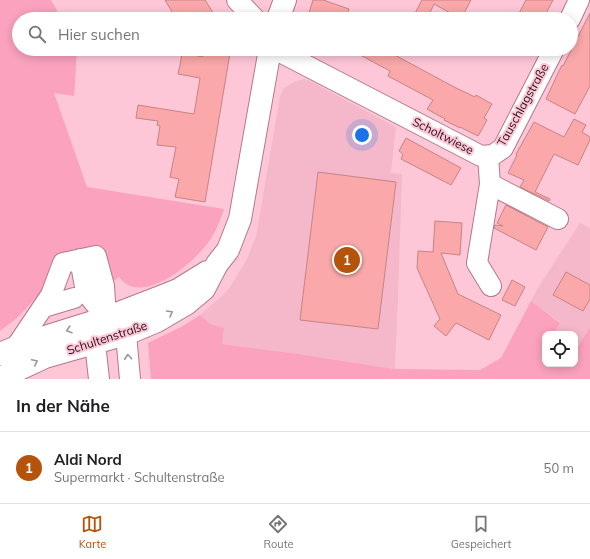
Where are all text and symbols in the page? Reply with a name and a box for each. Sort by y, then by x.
search box [12,12,578,56]
icon: search [26,23,48,45]
text: Hier suchen [58,25,140,44]
street label: Tauschlagstraße [494,61,552,149]
street label: Scholtwiese [410,114,476,157]
your location [352,125,372,145]
pin: 1 [334,245,360,275]
one-way arrow [166,311,173,318]
street label: Schultenstraße [65,317,149,358]
one-way arrow [65,325,72,334]
map controls [542,331,578,367]
button: locate [542,331,578,367]
one-way arrow [123,354,132,360]
one-way arrow [31,359,39,367]
text: In der Nähe [16,395,110,416]
text: Aldi Nord [54,450,122,469]
text: 1 [25,460,33,476]
text: 50 m [544,460,574,476]
text: Supermarkt · Schultenstraße [54,469,225,485]
tab: Karte [79,513,106,551]
tab: Route [264,513,293,551]
tab: Gespeichert [451,513,511,551]

